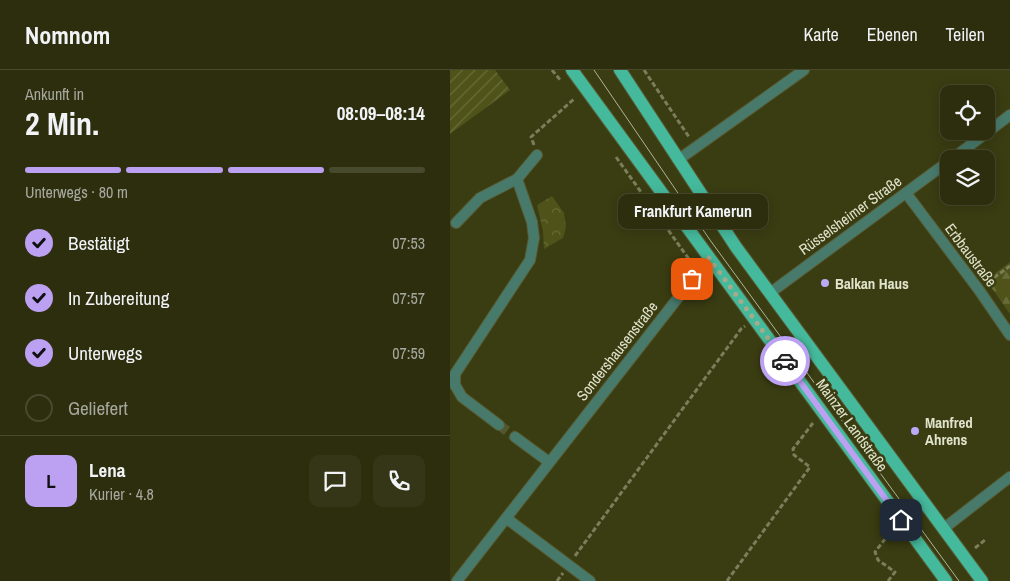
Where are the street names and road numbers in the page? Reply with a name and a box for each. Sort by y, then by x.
street label: Rüsselsheimer Straße [794,170,906,259]
street label: Erbbaustraße [940,219,1002,291]
street label: Sondershausenstraße [571,297,663,405]
street label: Mainzer Landstraße [811,374,893,476]

